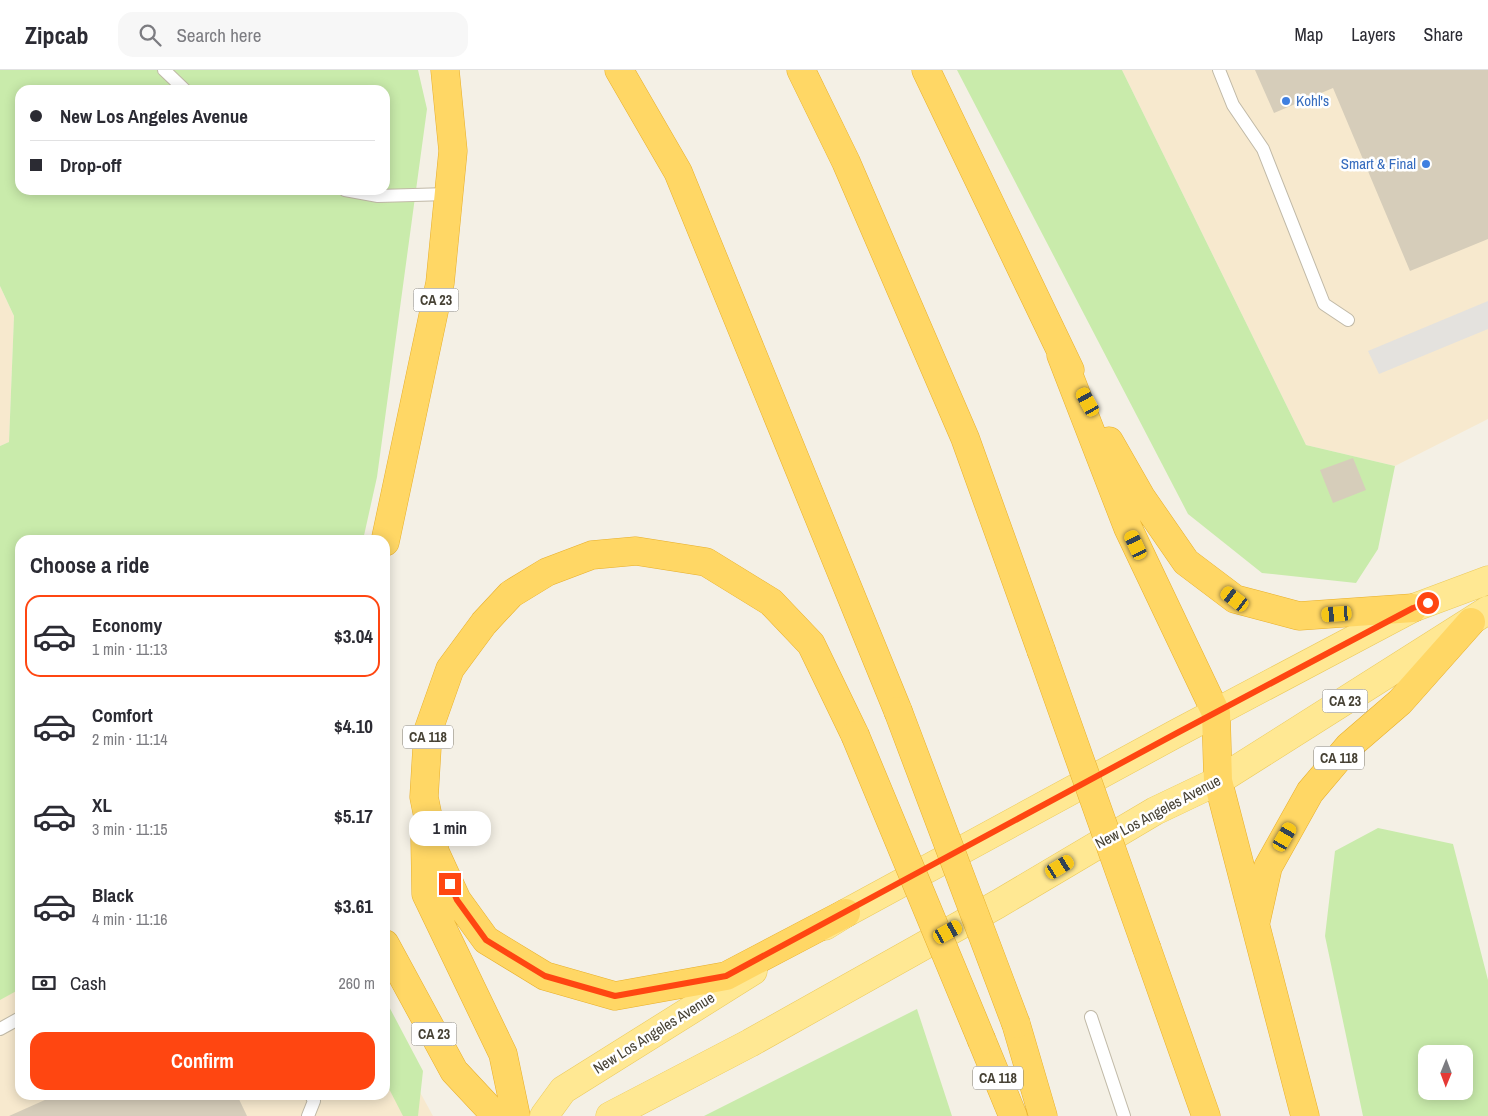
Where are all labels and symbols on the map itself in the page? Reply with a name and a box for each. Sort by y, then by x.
place label: Kohl's [1296,90,1329,111]
marker: Kohl's [1280,95,1292,107]
place label: Smart & Final [1341,153,1416,174]
marker: Smart & Final [1420,158,1432,170]
road number: CA 23 [414,288,458,312]
car [1074,385,1101,419]
car [1122,528,1149,562]
car [1218,584,1251,614]
route start [1417,592,1439,614]
car [1321,605,1352,623]
road number: CA 23 [1322,690,1368,712]
road number: CA 118 [403,726,453,749]
road number: CA 118 [1314,746,1364,770]
street label: New Los Angeles Avenue [1091,770,1224,854]
callout: 1 min [409,812,491,846]
car [1271,820,1298,854]
car [1043,853,1076,881]
route end [439,873,461,895]
car [931,918,964,946]
street label: New Los Angeles Avenue [589,987,718,1078]
road number: CA 23 [412,1022,456,1046]
north arrow [1418,1045,1472,1100]
road number: CA 118 [973,1066,1023,1090]

